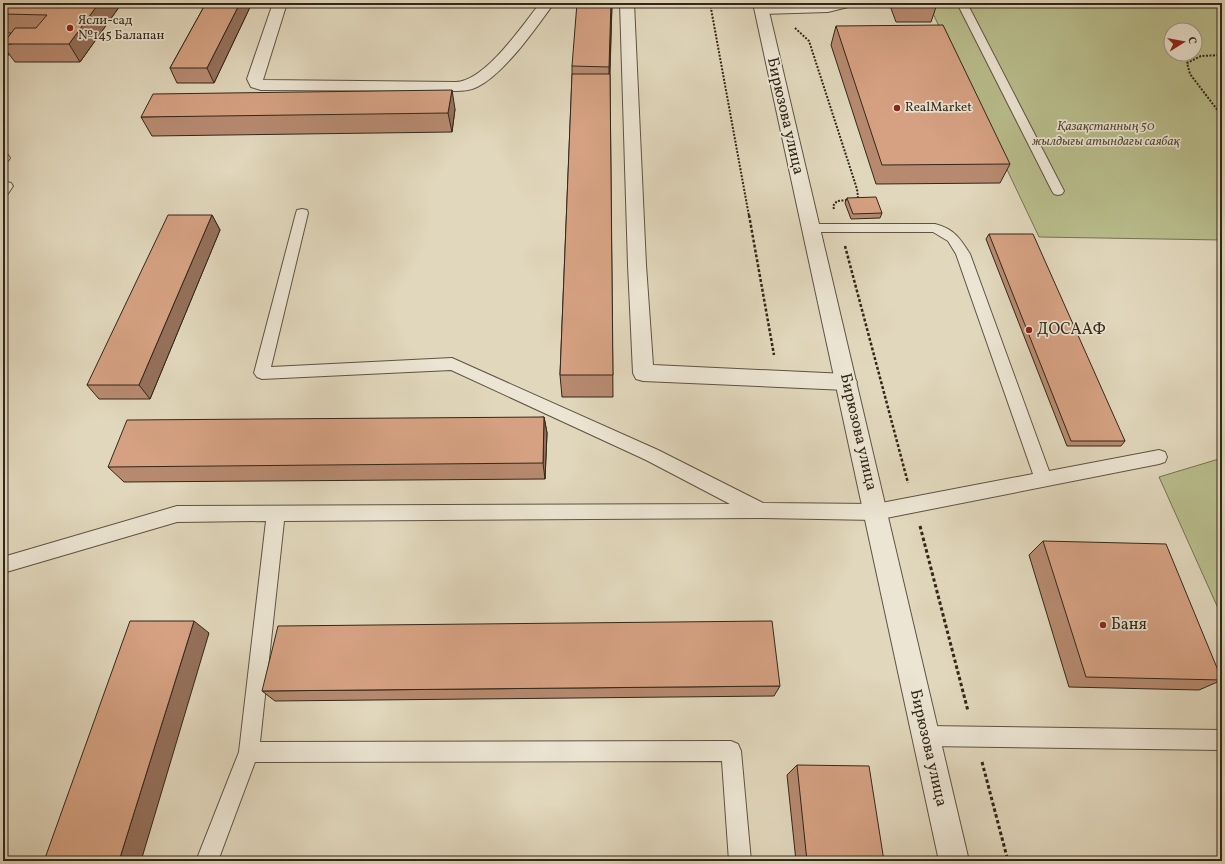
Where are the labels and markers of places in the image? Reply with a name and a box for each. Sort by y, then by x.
place label: Ясли-сад №145 Балапан [78,12,165,45]
marker: Ясли-сад №145 Балапан [65,23,75,33]
place label: RealMarket [905,99,972,117]
marker: RealMarket [892,103,902,113]
place label: ДОСААФ [1037,319,1106,341]
marker: ДОСААФ [1024,325,1034,335]
place label: Баня [1111,614,1147,636]
marker: Баня [1098,620,1108,630]

